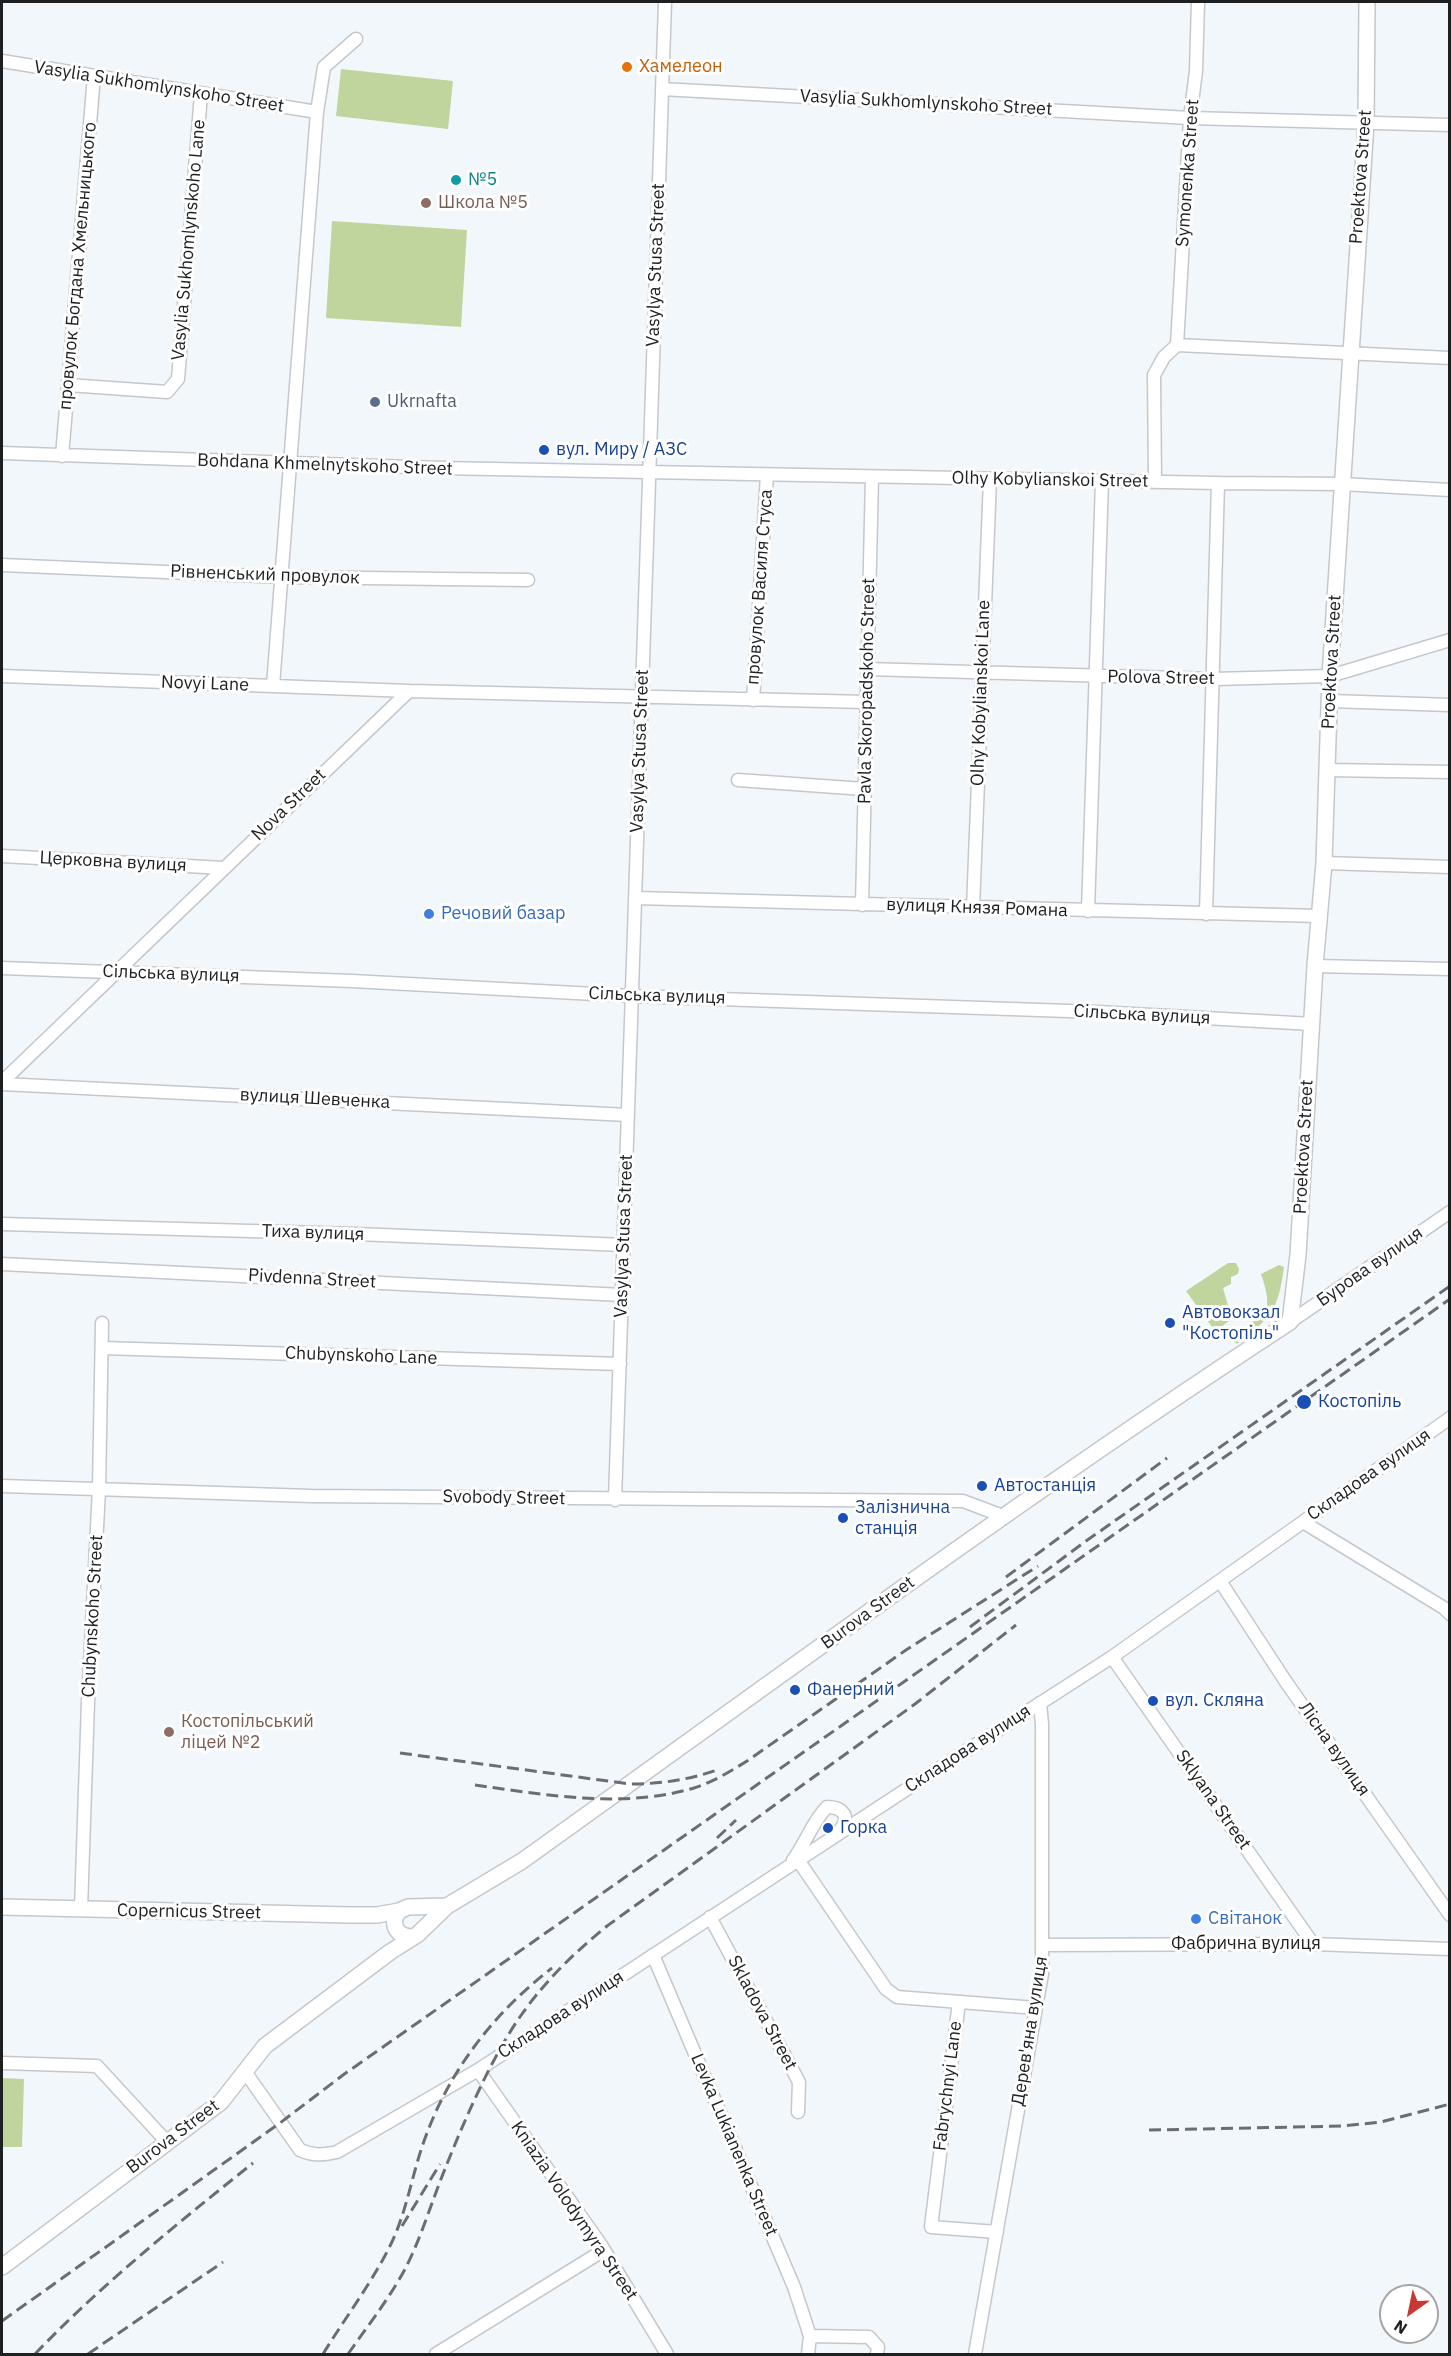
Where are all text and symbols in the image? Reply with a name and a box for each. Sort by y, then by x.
place label: Хамелеон [639,56,723,78]
street label: Vasylia Sukhomlynskoho Street [32,57,286,117]
marker: Хамелеон [620,60,634,74]
street label: Vasylia Sukhomlynskoho Street [799,86,1053,120]
street label: Symonenka Street [1172,98,1204,248]
street label: Proektova Street [1346,109,1376,245]
street label: Vasylia Sukhomlynskoho Lane [168,118,210,362]
street label: провулок Богдана Хмельницького [55,121,101,411]
place label: №5 [468,169,497,191]
marker: №5 [449,173,463,187]
street label: Vasylya Stusa Street [642,183,670,347]
place label: Школа №5 [438,192,528,214]
marker: Школа №5 [419,196,433,210]
place label: Ukrnafta [387,391,457,413]
marker: Ukrnafta [368,395,382,409]
place label: вул. Миру / АЗС [556,439,687,461]
marker: вул. Миру / АЗС [537,443,551,457]
street label: Bohdana Khmelnytskoho Street [197,450,453,480]
street label: Olhy Kobylianskoi Street [951,467,1149,493]
street label: провулок Василя Стуса [742,488,778,686]
street label: Рівненський провулок [170,561,360,589]
street label: Pavla Skoropadskoho Street [854,578,880,804]
street label: Proektova Street [1318,594,1346,730]
street label: Olhy Kobylianskoi Lane [967,600,995,786]
street label: Polova Street [1107,666,1215,690]
street label: Vasylya Stusa Street [626,669,654,833]
street label: Novyi Lane [161,672,249,696]
street label: Nova Street [247,764,331,846]
street label: Церковна вулиця [39,847,187,877]
street label: вулиця Князя Романа [886,894,1068,922]
place label: Речовий базар [441,903,565,925]
marker: Речовий базар [422,907,436,921]
street label: Сільська вулиця [102,961,240,987]
street label: Сільська вулиця [588,983,726,1009]
street label: Сільська вулиця [1073,1001,1211,1029]
street label: Proektova Street [1290,1079,1318,1215]
street label: вулиця Шевченка [239,1084,391,1114]
street label: Vasylya Stusa Street [610,1154,638,1318]
street label: Тиха вулиця [261,1220,365,1246]
street label: Бурова вулиця [1313,1222,1427,1312]
street label: Pivdenna Street [247,1265,377,1293]
place label: Автовокзал "Костопіль" [1182,1302,1280,1344]
marker: Автовокзал "Костопіль" [1163,1316,1177,1330]
street label: Chubynskoho Lane [284,1343,438,1369]
place label: Костопіль [1318,1391,1401,1413]
marker: Костопіль [1295,1393,1313,1411]
street label: Складова вулиця [1303,1424,1435,1526]
place label: Автостанція [994,1475,1096,1497]
marker: Автостанція [975,1479,989,1493]
street label: Svobody Street [442,1486,566,1510]
place label: Залізнична станція [855,1497,950,1540]
marker: Залізнична станція [836,1511,850,1525]
street label: Chubynskoho Street [78,1534,108,1698]
street label: Burova Street [817,1572,919,1654]
place label: Фанерний [807,1679,894,1701]
marker: Фанерний [788,1683,802,1697]
place label: вул. Скляна [1165,1690,1264,1712]
marker: вул. Скляна [1146,1694,1160,1708]
street label: Лісна вулиця [1294,1698,1374,1800]
street label: Складова вулиця [901,1700,1035,1798]
place label: Костопільський ліцей №2 [181,1711,314,1754]
marker: Костопільський ліцей №2 [162,1725,176,1739]
street label: Sklyana Street [1171,1746,1255,1854]
place label: Горка [840,1817,887,1839]
marker: Горка [821,1821,835,1835]
street label: Copernicus Street [117,1900,261,1924]
place label: Світанок [1208,1908,1282,1930]
marker: Світанок [1189,1912,1203,1926]
street label: Фабрична вулиця [1171,1933,1321,1955]
street label: Skladova Street [723,1952,801,2074]
street label: Дерев'яна вулиця [1008,1955,1052,2107]
street label: Складова вулиця [494,1966,628,2064]
street label: Fabrychnyi Lane [929,2020,967,2152]
street label: Levka Lukianenka Street [686,2050,782,2240]
street label: Burova Street [122,2095,224,2179]
street label: Kniazia Volodymyra Street [506,2117,642,2305]
north arrow [1379,2284,1439,2344]
text: N [1390,2316,1411,2339]

